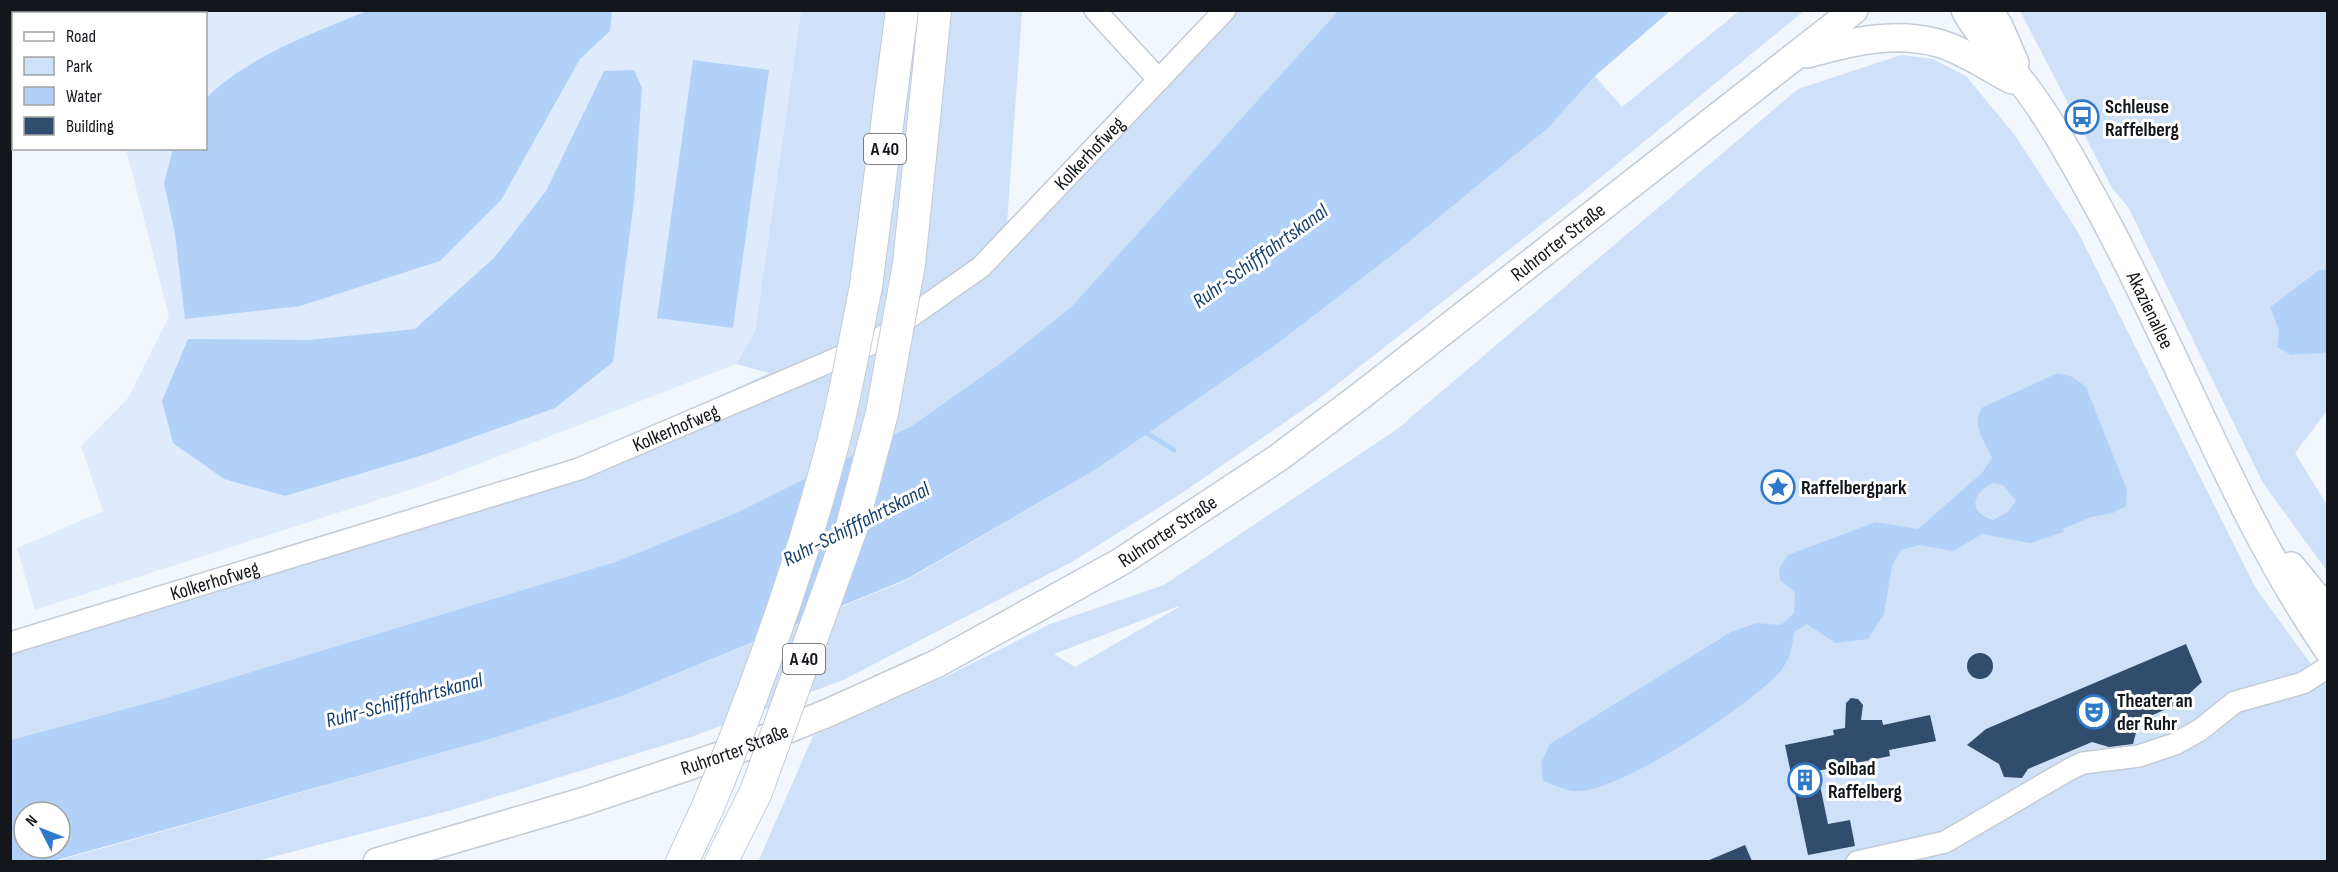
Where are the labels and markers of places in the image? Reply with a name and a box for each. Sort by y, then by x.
place label: Schleuse Raffelberg [2105,95,2180,142]
bus stop icon: Schleuse Raffelberg [2064,99,2100,135]
place icon: Raffelbergpark [1760,469,1796,505]
place label: Raffelbergpark [1801,476,1907,500]
place label: Theater an der Ruhr [2117,689,2193,736]
theatre icon: Theater an der Ruhr [2076,694,2112,730]
place label: Solbad Raffelberg [1828,757,1903,804]
building icon: Solbad Raffelberg [1787,762,1823,798]

